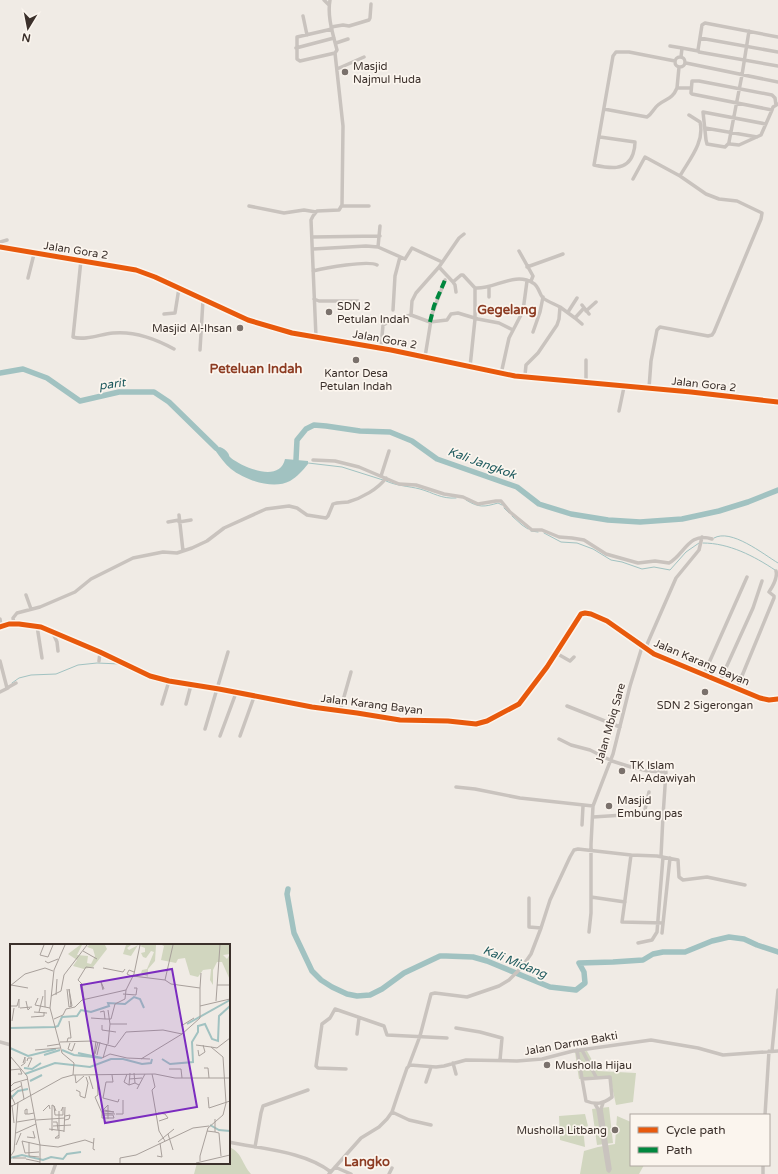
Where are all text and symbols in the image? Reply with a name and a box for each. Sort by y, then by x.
north arrow [8,8,48,48]
text: N [21,30,32,45]
place label: Masjid Najmul Huda [353,60,421,86]
marker: Masjid Najmul Huda [340,67,350,77]
street label: Jalan Gora 2 [43,239,109,262]
place label: SDN 2 Petulan Indah [337,300,409,326]
district label: Gegelang [477,302,537,318]
marker: SDN 2 Petulan Indah [324,307,334,317]
place label: Masjid Al-Ihsan [152,322,232,335]
marker: Masjid Al-Ihsan [235,323,245,333]
street label: Jalan Gora 2 [352,327,418,352]
marker: Kantor Desa Petulan Indah [351,355,361,365]
district label: Peteluan Indah [210,361,302,377]
place label: Kantor Desa Petulan Indah [320,367,392,393]
water label: parit [98,375,127,393]
street label: Jalan Gora 2 [671,375,737,394]
water label: Kali Jangkok [446,444,519,482]
street label: Jalan Karang Bayan [652,636,752,689]
street label: Jalan Mbiq Sare [593,681,628,765]
marker: SDN 2 Sigerongan [700,687,710,697]
street label: Jalan Karang Bayan [320,692,424,717]
place label: SDN 2 Sigerongan [657,699,753,712]
place label: TK Islam Al-Adawiyah [630,759,696,785]
marker: TK Islam Al-Adawiyah [617,766,627,776]
place label: Masjid Embung pas [617,794,683,820]
marker: Masjid Embung pas [604,801,614,811]
water label: Kali Midang [481,943,550,982]
inset map [10,944,230,1164]
street label: Jalan Darma Bakti [524,1029,619,1058]
place label: Musholla Hijau [555,1059,632,1072]
marker: Musholla Hijau [542,1060,552,1070]
legend [630,1114,770,1166]
text: Cycle path [666,1123,725,1137]
place label: Musholla Litbang [517,1124,607,1137]
marker: Musholla Litbang [610,1125,620,1135]
text: Path [666,1143,692,1157]
district label: Langko [344,1154,390,1170]

